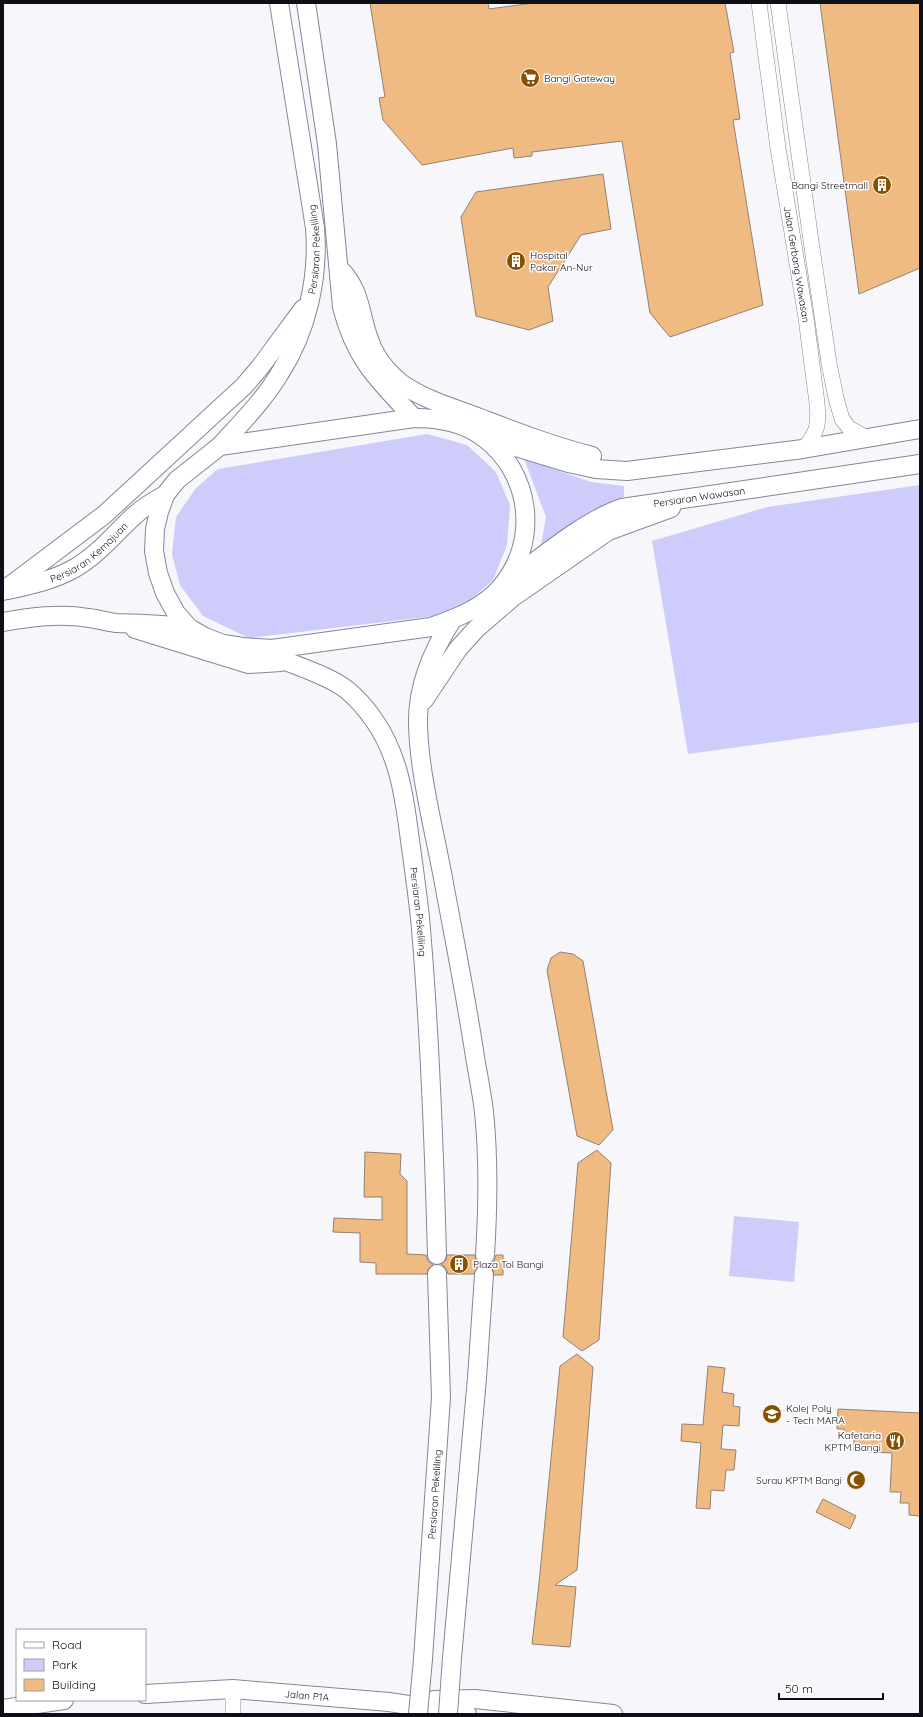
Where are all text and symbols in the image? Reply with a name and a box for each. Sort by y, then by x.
supermarket icon: Bangi Gateway [519,67,541,89]
place label: Bangi Gateway [544,72,615,85]
building icon: Bangi Streetmall [871,174,893,196]
place label: Bangi Streetmall [791,179,868,192]
street label: Persiaran Pekeliling [305,204,322,295]
street label: Jalan Gerbang Wawasan [781,205,813,323]
place label: Hospital Pakar An-Nur [530,249,593,274]
building icon: Hospital Pakar An-Nur [505,250,527,272]
street label: Persiaran Wawasan [652,483,746,510]
street label: Persiaran Kemajuan [48,519,130,585]
street label: Persiaran Pekeliling [407,866,430,957]
building icon: Plaza Tol Bangi [448,1253,470,1275]
place label: Plaza Tol Bangi [473,1258,544,1271]
place label: Kolej Poly - Tech MARA [786,1402,845,1427]
school or university icon: Kolej Poly - Tech MARA [761,1403,783,1425]
place label: Kafetaria KPTM Bangi [825,1429,881,1454]
restaurant icon: Kafetaria KPTM Bangi [884,1430,906,1452]
street label: Persiaran Pekeliling [425,1449,444,1540]
mosque icon: Surau KPTM Bangi [845,1469,867,1491]
place label: Surau KPTM Bangi [756,1474,842,1487]
legend [16,1629,146,1701]
text: Road [52,1637,82,1652]
text: Park [52,1657,77,1672]
scale bar [779,1675,883,1701]
text: Building [52,1677,96,1692]
text: 50 m [785,1681,813,1696]
street label: Jalan P1A [284,1687,330,1704]

